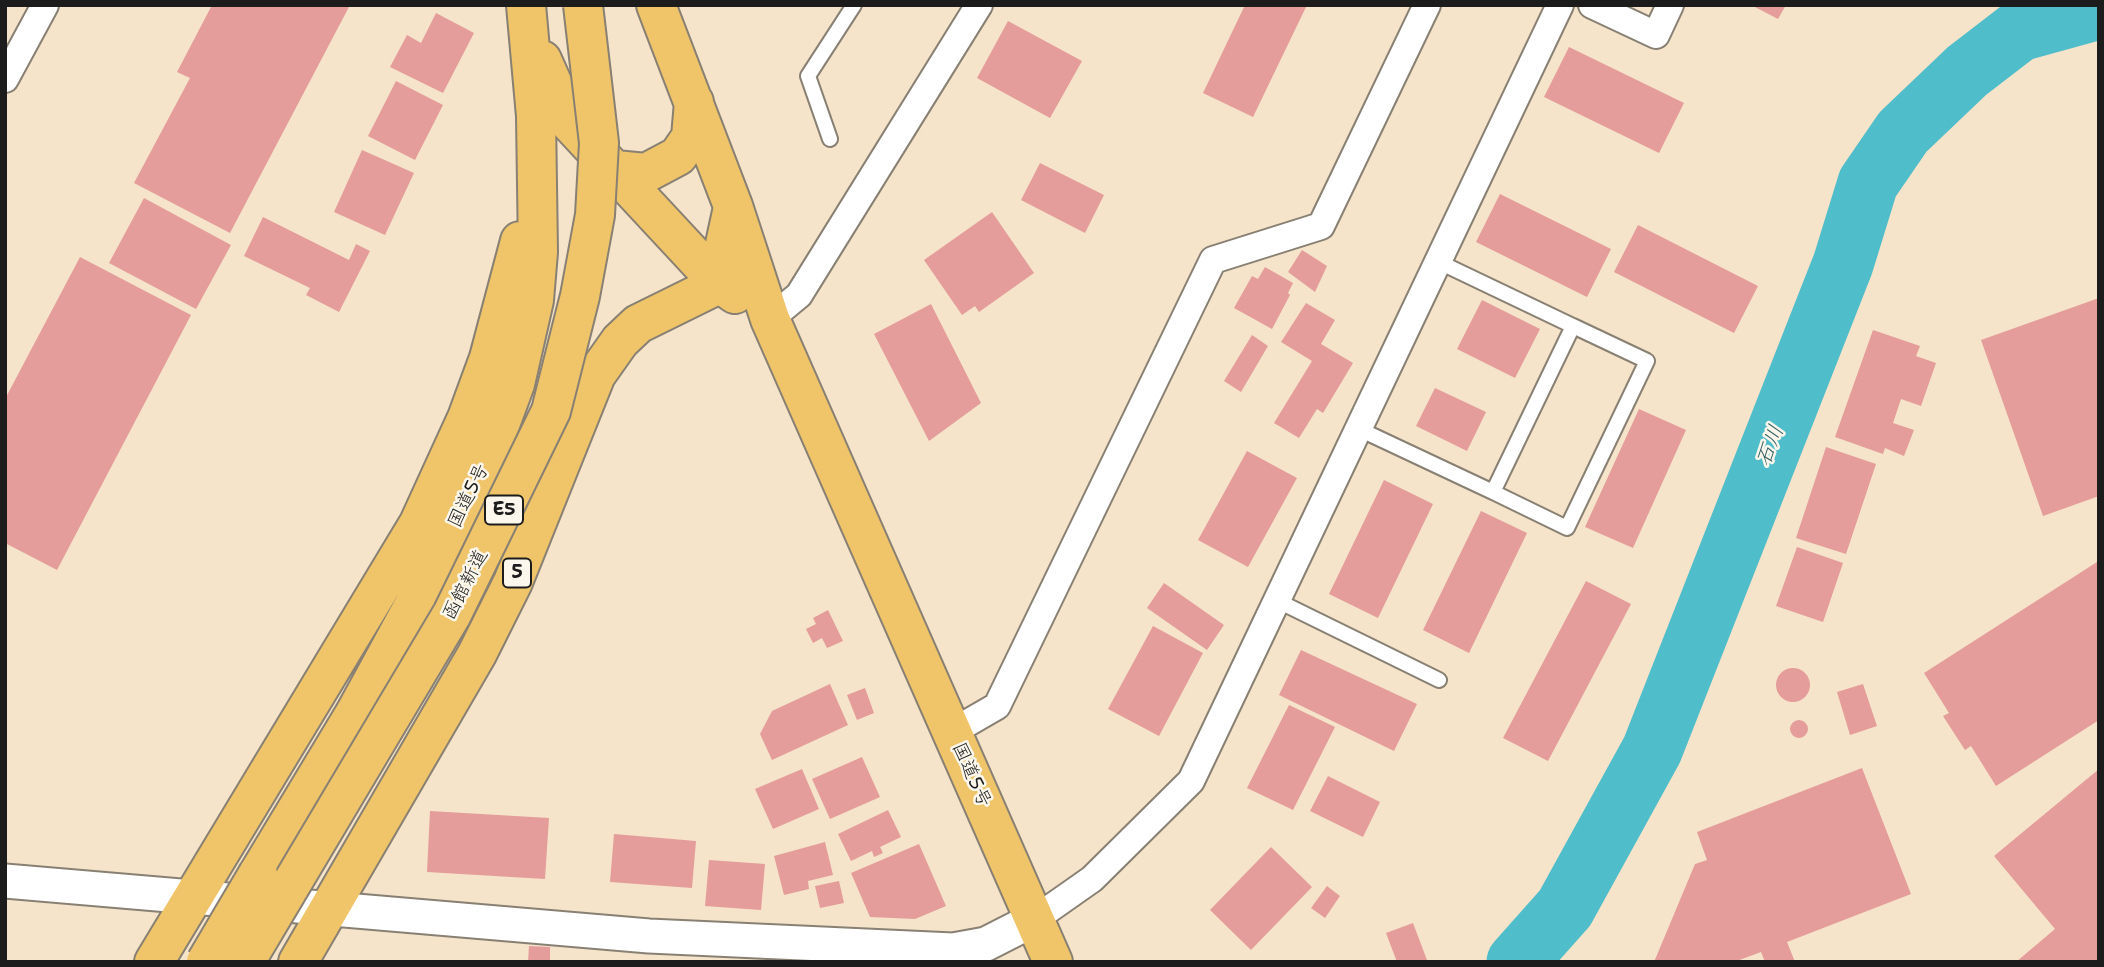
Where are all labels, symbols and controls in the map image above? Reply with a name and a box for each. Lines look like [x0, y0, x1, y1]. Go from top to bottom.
water label: 石川 [1752, 422, 1790, 470]
street label: 国道5号 [444, 460, 494, 532]
road number: E5 [485, 496, 523, 524]
street label: 函館新道 [439, 546, 493, 624]
road number: 5 [503, 558, 531, 588]
street label: 国道5号 [947, 739, 995, 811]

